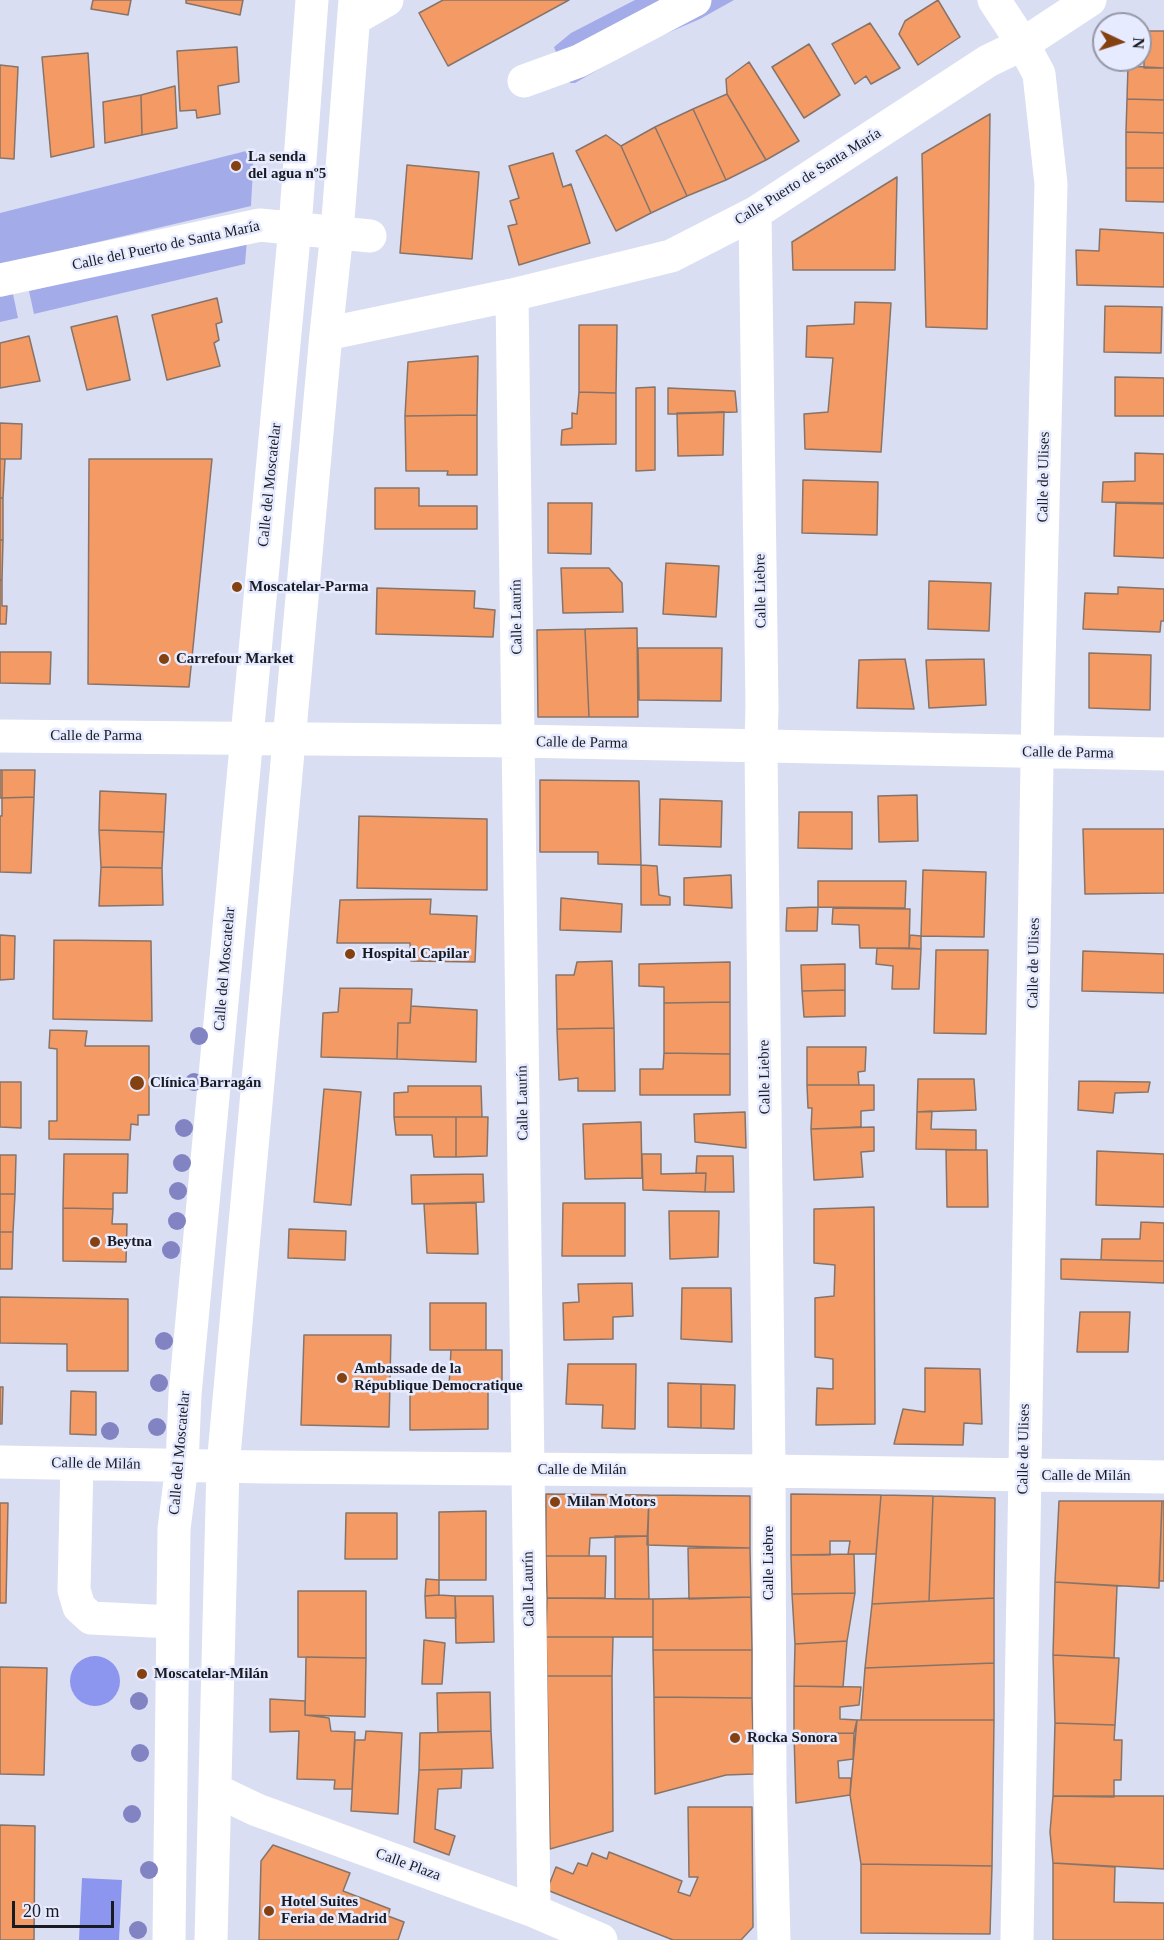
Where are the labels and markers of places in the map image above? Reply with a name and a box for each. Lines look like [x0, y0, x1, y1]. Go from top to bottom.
place label: La senda del agua nº5 [248, 148, 326, 183]
marker: La senda del agua nº5 [229, 159, 243, 173]
place label: Moscatelar-Parma [249, 578, 368, 596]
marker: Moscatelar-Parma [230, 580, 244, 594]
place label: Carrefour Market [176, 650, 294, 668]
marker: Carrefour Market [157, 652, 171, 666]
place label: Hospital Capilar [362, 945, 469, 963]
marker: Hospital Capilar [343, 947, 357, 961]
marker: Clínica Barragán [128, 1074, 146, 1092]
place label: Clínica Barragán [150, 1074, 261, 1092]
place label: Beytna [107, 1233, 152, 1251]
marker: Beytna [88, 1235, 102, 1249]
place label: Ambassade de la République Democratique [354, 1360, 523, 1395]
marker: Ambassade de la République Democratique [335, 1371, 349, 1385]
place label: Milan Motors [567, 1493, 656, 1511]
marker: Milan Motors [548, 1495, 562, 1509]
place label: Moscatelar-Milán [154, 1665, 268, 1683]
marker: Moscatelar-Milán [135, 1667, 149, 1681]
place label: Rocka Sonora [747, 1729, 837, 1747]
marker: Rocka Sonora [728, 1731, 742, 1745]
place label: Hotel Suites Feria de Madrid [281, 1893, 387, 1928]
marker: Hotel Suites Feria de Madrid [262, 1904, 276, 1918]

